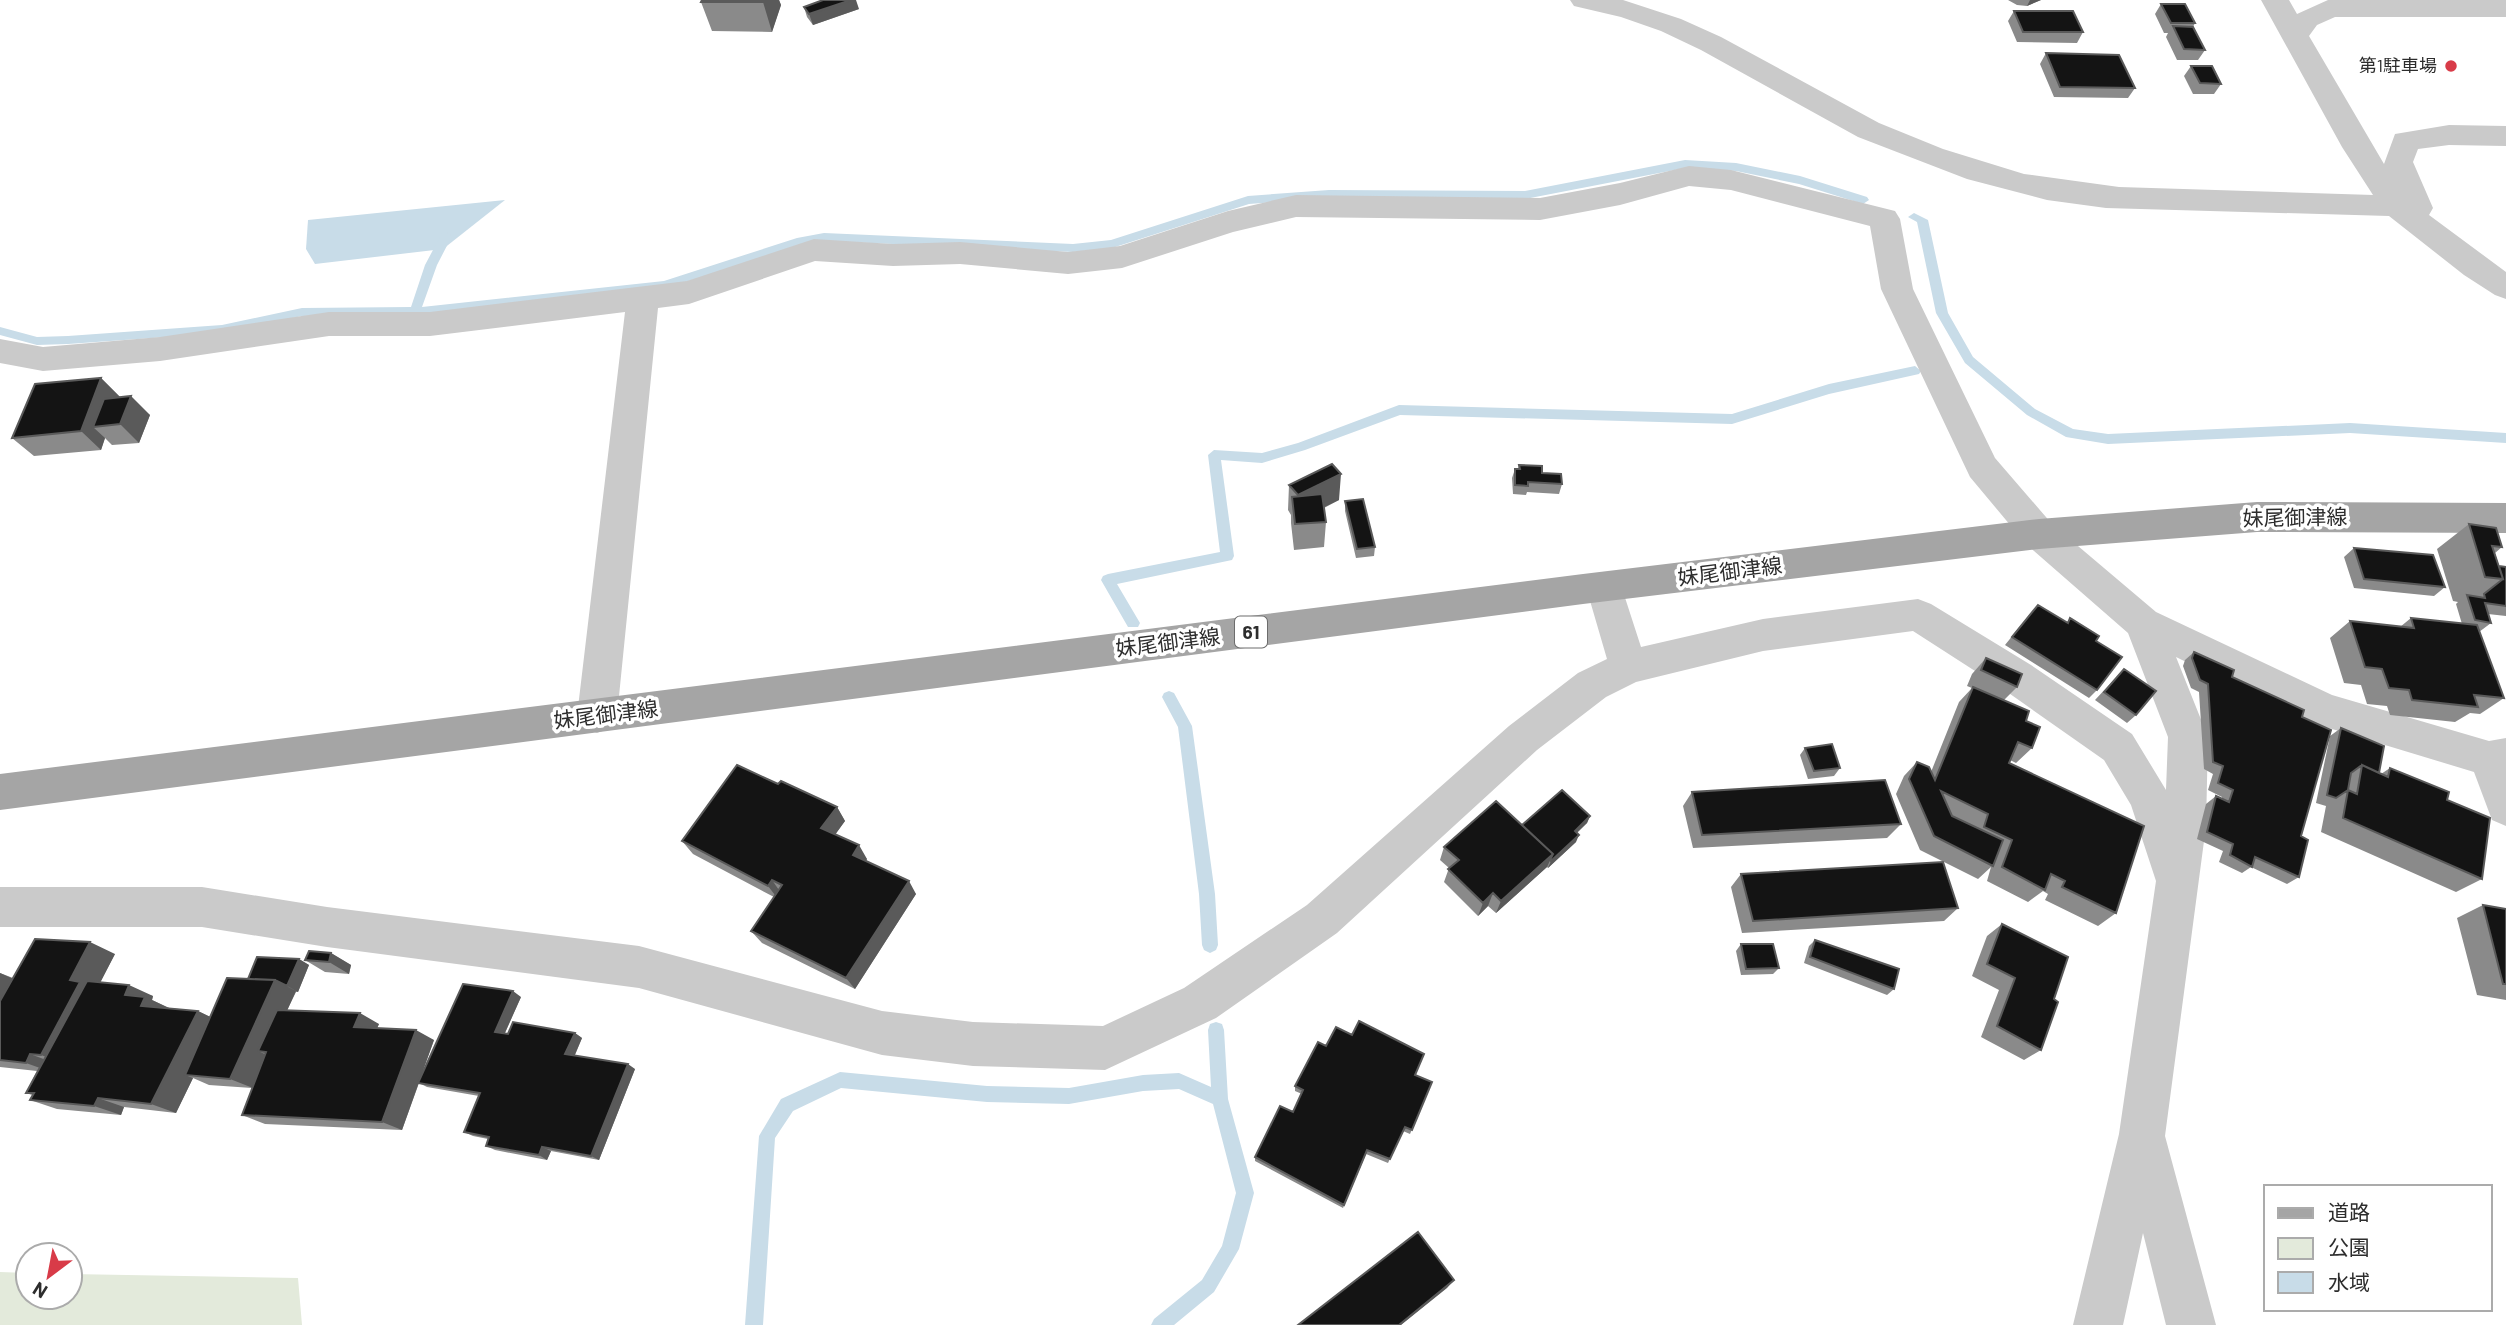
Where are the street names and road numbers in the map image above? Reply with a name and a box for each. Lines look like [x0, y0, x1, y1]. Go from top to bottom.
street label: 妹尾御津線 [2242, 503, 2348, 530]
street label: 妹尾御津線 [1676, 552, 1783, 589]
road number: 61 [1235, 617, 1267, 648]
street label: 妹尾御津線 [1114, 623, 1221, 660]
street label: 妹尾御津線 [552, 695, 659, 732]

